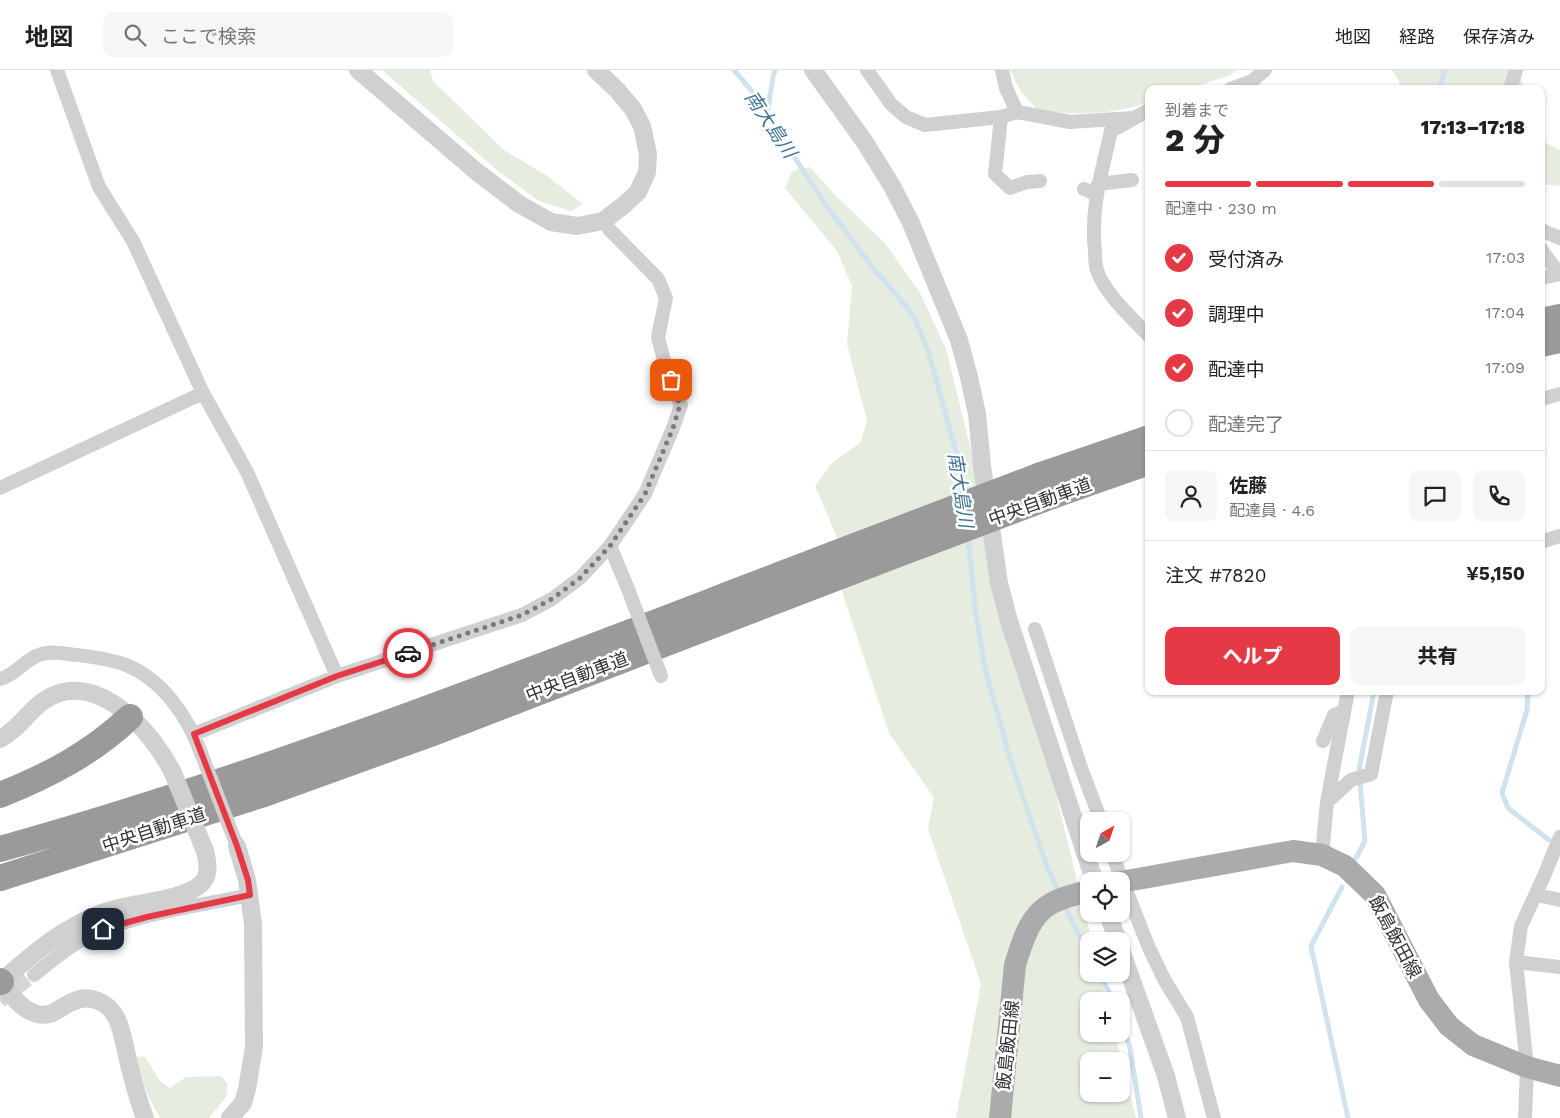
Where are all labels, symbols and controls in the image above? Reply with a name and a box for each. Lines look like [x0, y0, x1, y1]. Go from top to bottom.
search box [103, 12, 453, 57]
icon: search [121, 21, 149, 49]
text: 地図 [25, 23, 73, 51]
text: ここで検索 [161, 25, 256, 48]
text: 地図 [1335, 26, 1371, 47]
text: 経路 [1399, 26, 1435, 47]
text: 保存済み [1463, 26, 1535, 47]
water label: 南大島川 [740, 86, 802, 164]
text: 到着まで [1165, 101, 1229, 120]
text: 17:13–17:18 [1421, 116, 1525, 139]
text: 2 分 [1165, 121, 1225, 159]
text: 配達中 · 230 m [1165, 199, 1277, 218]
icon: check [1165, 244, 1193, 272]
text: 受付済み [1208, 248, 1284, 271]
text: 17:03 [1486, 248, 1525, 267]
icon: check [1165, 299, 1193, 327]
text: 調理中 [1208, 303, 1265, 326]
text: 17:04 [1485, 303, 1525, 322]
icon: check [1165, 354, 1193, 382]
text: 配達中 [1208, 358, 1265, 381]
text: 17:09 [1485, 358, 1525, 377]
pin [650, 359, 692, 401]
icon: bag [657, 366, 685, 394]
text: 配達完了 [1208, 413, 1284, 436]
water label: 南大島川 [943, 451, 978, 531]
button: person [1165, 470, 1217, 522]
button: chat [1409, 470, 1461, 522]
button: phone [1473, 470, 1525, 522]
street label: 中央自動車道 [985, 473, 1094, 530]
text: 佐藤 [1229, 474, 1267, 497]
text: 配達員 · 4.6 [1229, 501, 1315, 520]
text: ¥5,150 [1466, 562, 1525, 585]
text: 注文 #7820 [1165, 564, 1267, 587]
button: ヘルプ [1165, 627, 1340, 685]
button: 共有 [1350, 627, 1525, 685]
courier [383, 628, 433, 678]
icon: car [394, 639, 422, 667]
street label: 中央自動車道 [523, 647, 631, 706]
street label: 中央自動車道 [99, 803, 208, 856]
north arrow [1080, 812, 1130, 862]
map controls [1080, 812, 1130, 1102]
button: locate [1080, 872, 1130, 922]
street label: 飯島飯田線 [1365, 892, 1426, 981]
pin [82, 908, 124, 950]
icon: home [89, 915, 117, 943]
button: layers [1080, 932, 1130, 982]
button: + [1080, 992, 1130, 1042]
street label: 飯島飯田線 [992, 999, 1023, 1091]
button: − [1080, 1052, 1130, 1102]

